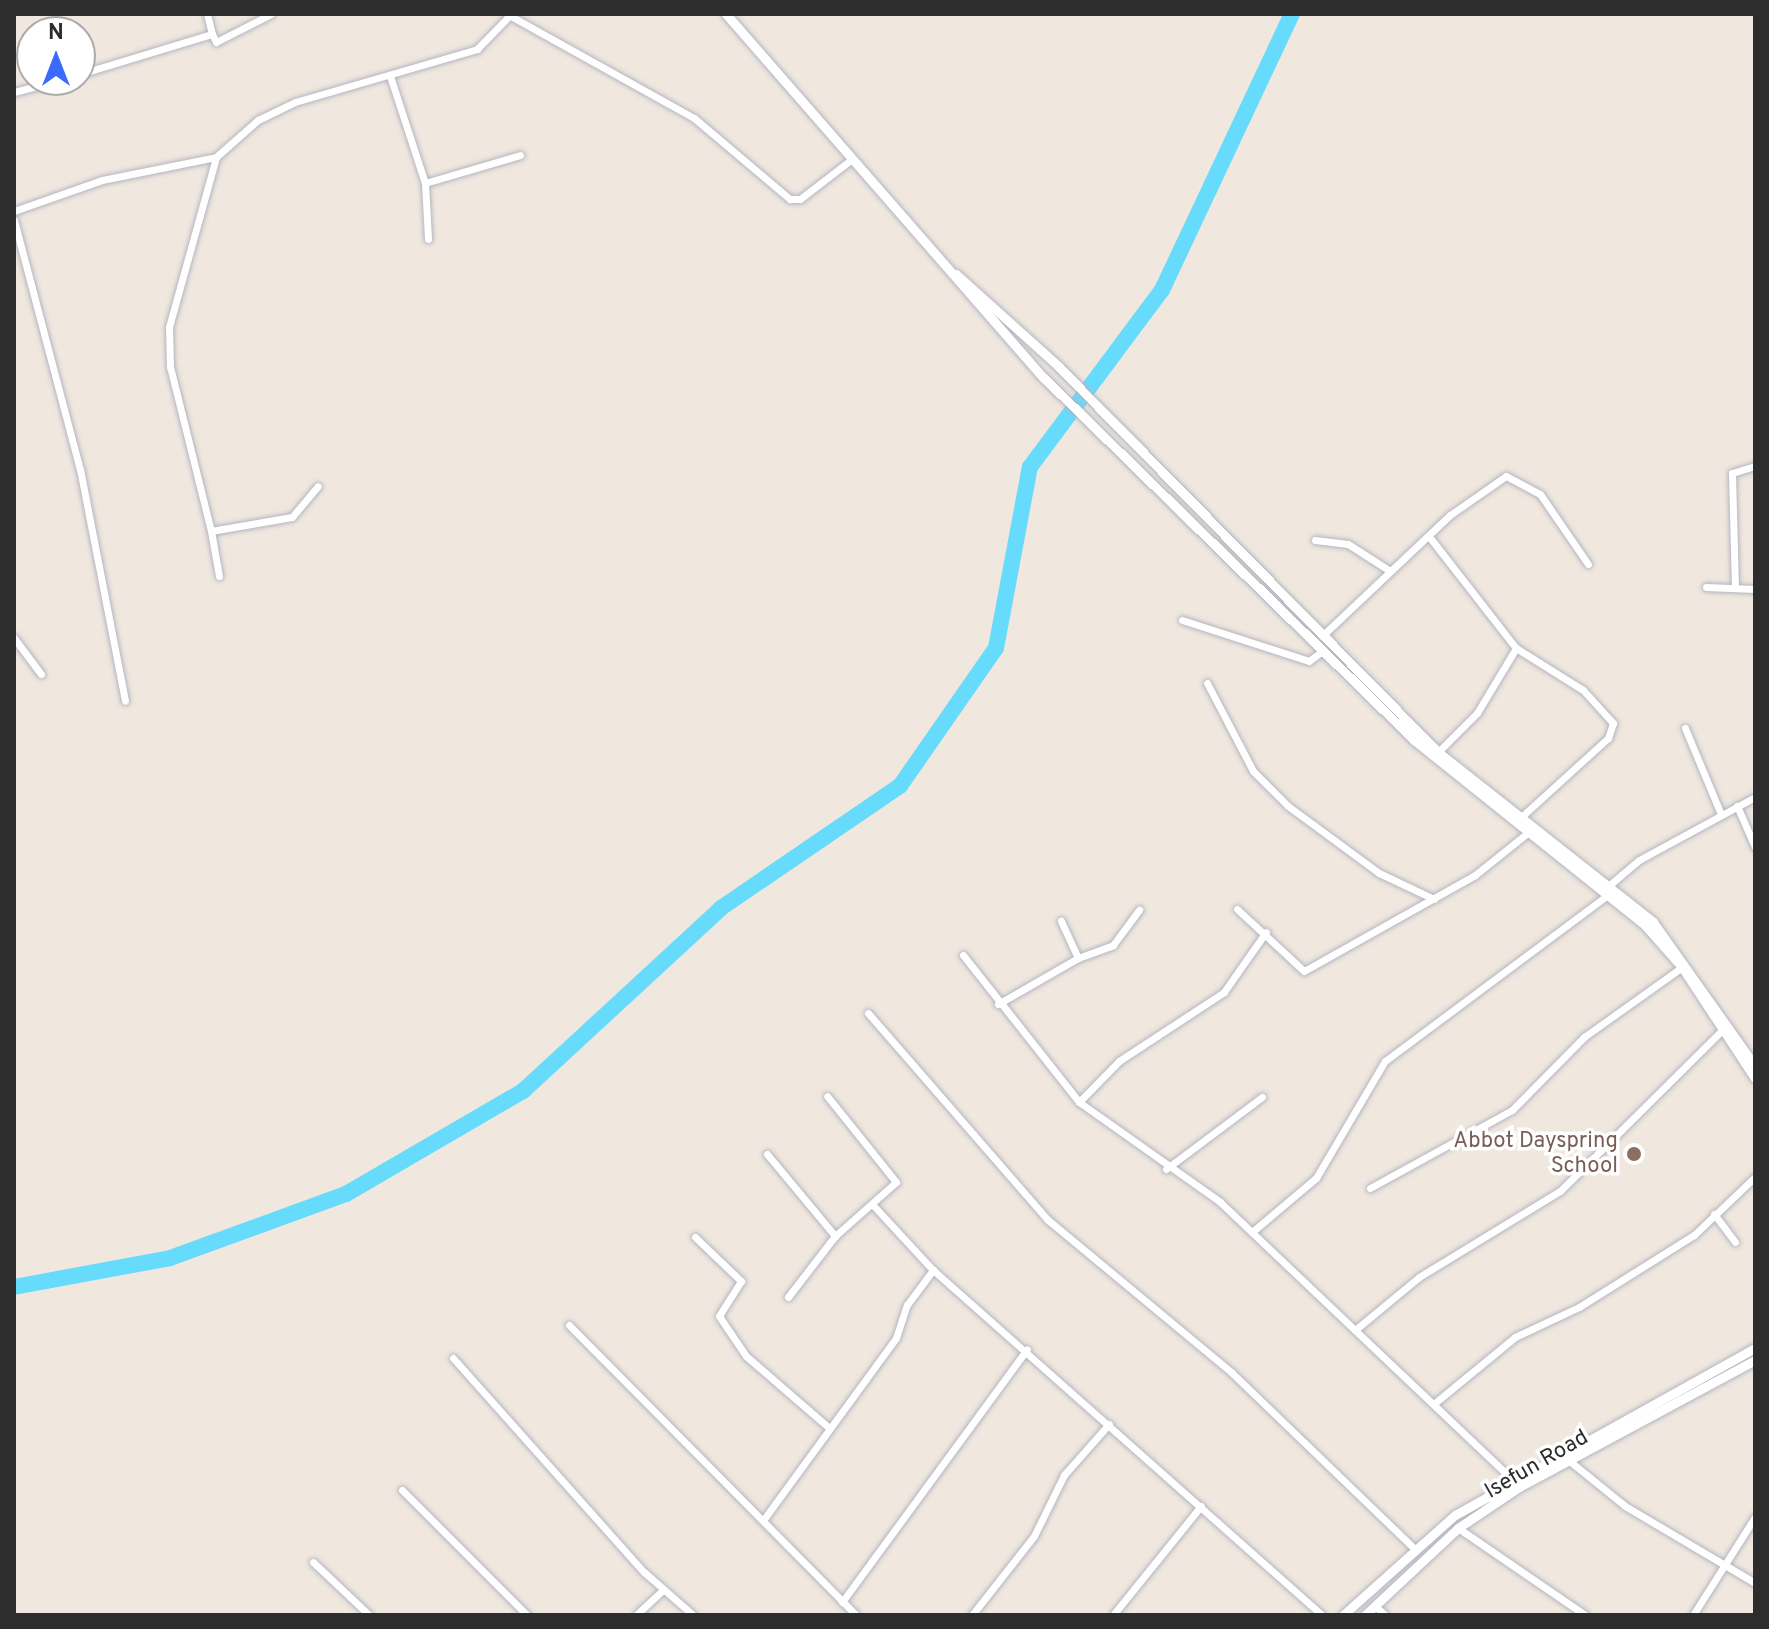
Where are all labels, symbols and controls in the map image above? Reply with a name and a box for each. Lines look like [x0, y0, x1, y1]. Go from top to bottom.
north arrow [16, 16, 96, 96]
text: N [48, 20, 64, 47]
place label: Abbot Dayspring School [1453, 1128, 1618, 1180]
marker: Abbot Dayspring School [1625, 1145, 1643, 1163]
street label: Isefun Road [1481, 1425, 1593, 1505]

